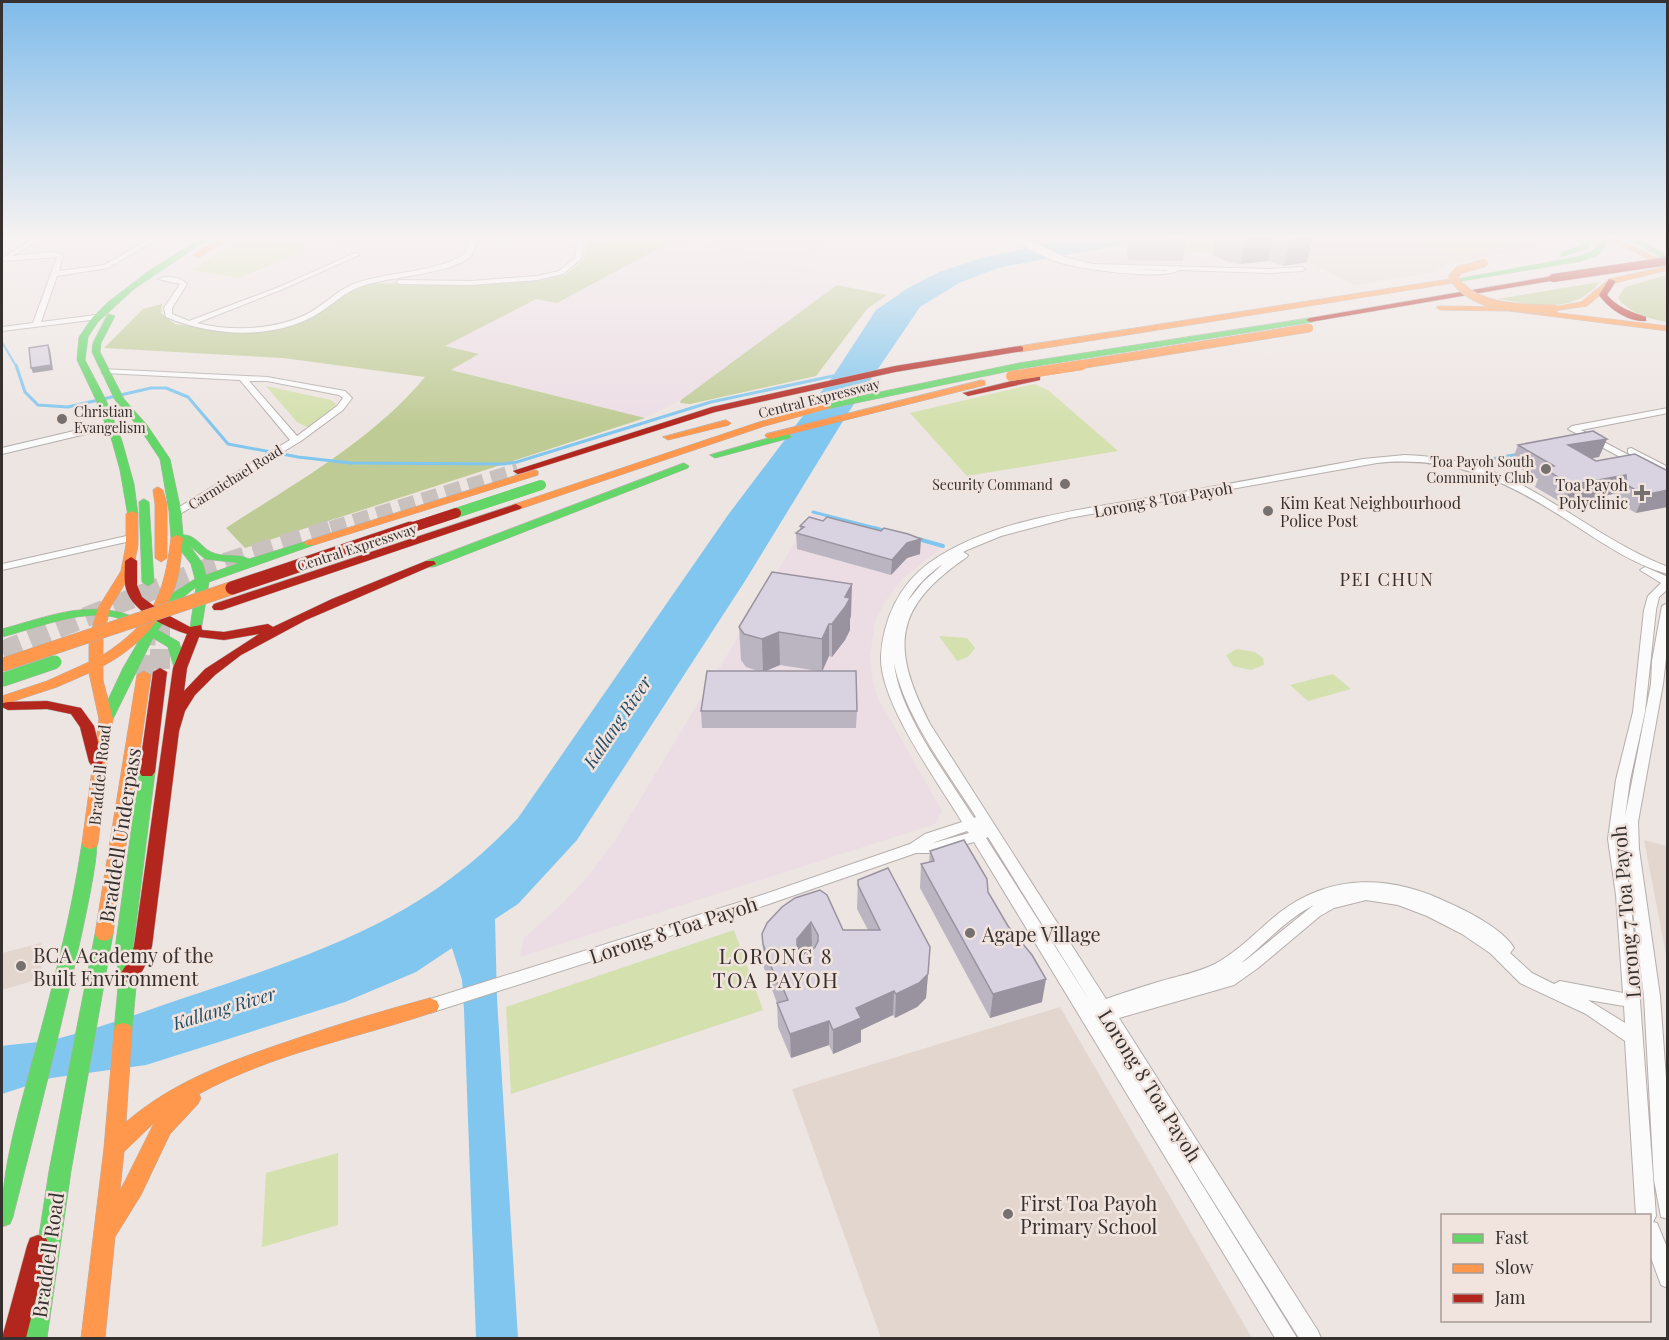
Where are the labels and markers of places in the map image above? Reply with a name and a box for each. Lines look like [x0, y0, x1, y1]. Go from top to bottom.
place label: Christian Evangelism [74, 402, 146, 437]
marker: Christian Evangelism [55, 412, 69, 426]
place label: Toa Payoh South Community Club [1426, 452, 1535, 487]
marker: Toa Payoh South Community Club [1539, 462, 1553, 476]
place label: Toa Payoh Polyclinic [1555, 474, 1629, 513]
place label: Security Command [932, 475, 1053, 494]
marker: Security Command [1058, 477, 1072, 491]
marker: Toa Payoh Polyclinic [1633, 484, 1651, 502]
place label: Kim Keat Neighbourhood Police Post [1280, 492, 1461, 531]
marker: Kim Keat Neighbourhood Police Post [1261, 504, 1275, 518]
place label: Agape Village [981, 920, 1101, 947]
marker: Agape Village [963, 926, 977, 940]
place label: BCA Academy of the Built Environment [33, 941, 214, 991]
marker: BCA Academy of the Built Environment [14, 959, 28, 973]
place label: First Toa Payoh Primary School [1020, 1189, 1158, 1239]
marker: First Toa Payoh Primary School [1001, 1207, 1015, 1221]

